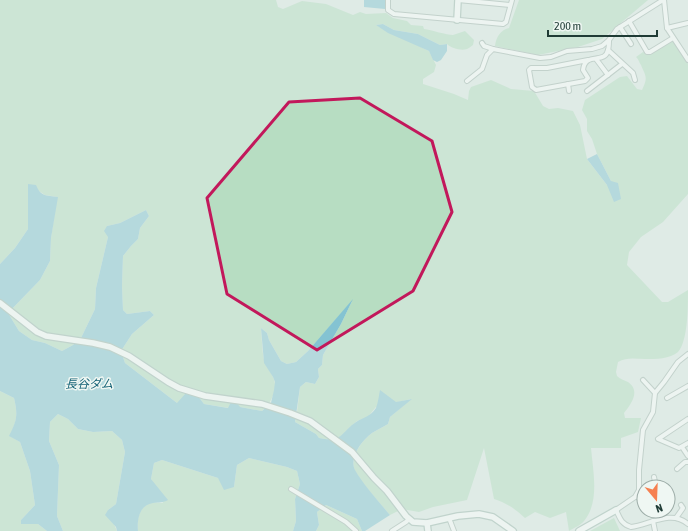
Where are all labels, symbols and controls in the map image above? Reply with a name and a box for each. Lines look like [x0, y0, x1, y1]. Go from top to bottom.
scale bar [548, 12, 657, 38]
text: 200 m [554, 19, 581, 33]
water label: 長谷ダム [65, 377, 113, 391]
north arrow [636, 479, 676, 519]
text: N [654, 502, 664, 515]

